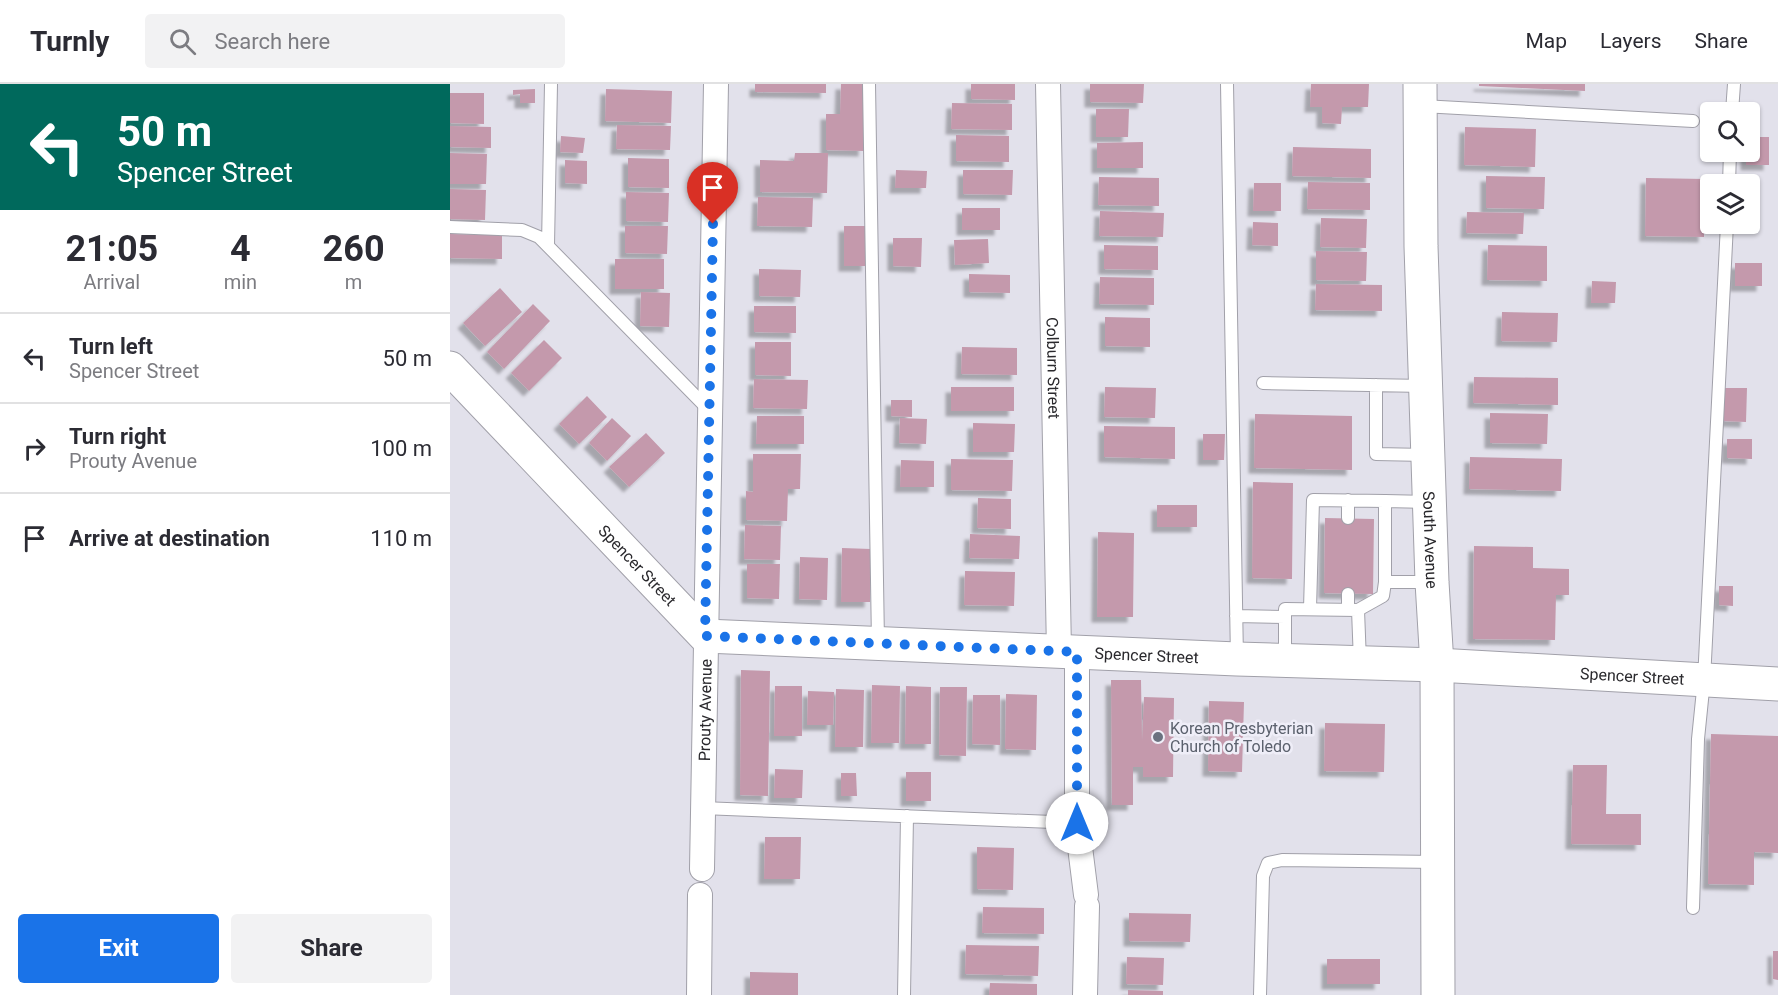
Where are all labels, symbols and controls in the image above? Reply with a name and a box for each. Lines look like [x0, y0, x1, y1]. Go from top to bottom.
search box [145, 14, 565, 68]
text: Turnly [30, 25, 109, 58]
icon: search [166, 25, 199, 58]
text: Search here [214, 29, 330, 54]
text: Map [1525, 29, 1567, 53]
text: Layers [1600, 29, 1661, 53]
text: Share [1694, 29, 1748, 53]
map controls [1700, 102, 1760, 234]
button: search [1700, 102, 1760, 162]
text: 50 m [117, 107, 212, 156]
icon: left [18, 108, 96, 186]
text: Spencer Street [117, 157, 293, 189]
pin [687, 162, 738, 224]
icon: arrive [696, 171, 729, 204]
button: layers [1700, 174, 1760, 234]
text: 21:05 [65, 228, 158, 270]
text: 4 [230, 228, 251, 270]
text: 260 [323, 228, 385, 270]
text: Arrival [83, 270, 140, 294]
text: min [224, 270, 257, 294]
text: m [345, 270, 362, 294]
street label: Colburn Street [1043, 317, 1063, 419]
text: Turn left [69, 334, 153, 359]
icon: left [18, 342, 51, 375]
text: 50 m [383, 346, 432, 371]
text: Spencer Street [69, 359, 199, 383]
text: Turn right [69, 424, 166, 449]
icon: right [18, 432, 51, 465]
text: 100 m [370, 436, 432, 461]
text: Prouty Avenue [69, 449, 197, 473]
street label: South Avenue [1419, 491, 1441, 589]
street label: Spencer Street [594, 521, 680, 610]
icon: arrive [18, 522, 51, 555]
text: Arrive at destination [69, 526, 270, 551]
text: 110 m [370, 526, 432, 551]
street label: Spencer Street [1094, 644, 1199, 667]
street label: Prouty Avenue [695, 659, 716, 761]
street label: Spencer Street [1580, 664, 1685, 689]
place label: Korean Presbyterian Church of Toledo [1170, 719, 1313, 756]
marker: Korean Presbyterian Church of Toledo [1151, 730, 1165, 744]
position arrow [1045, 791, 1109, 855]
button: Exit [18, 914, 219, 983]
button: Share [231, 914, 432, 983]

